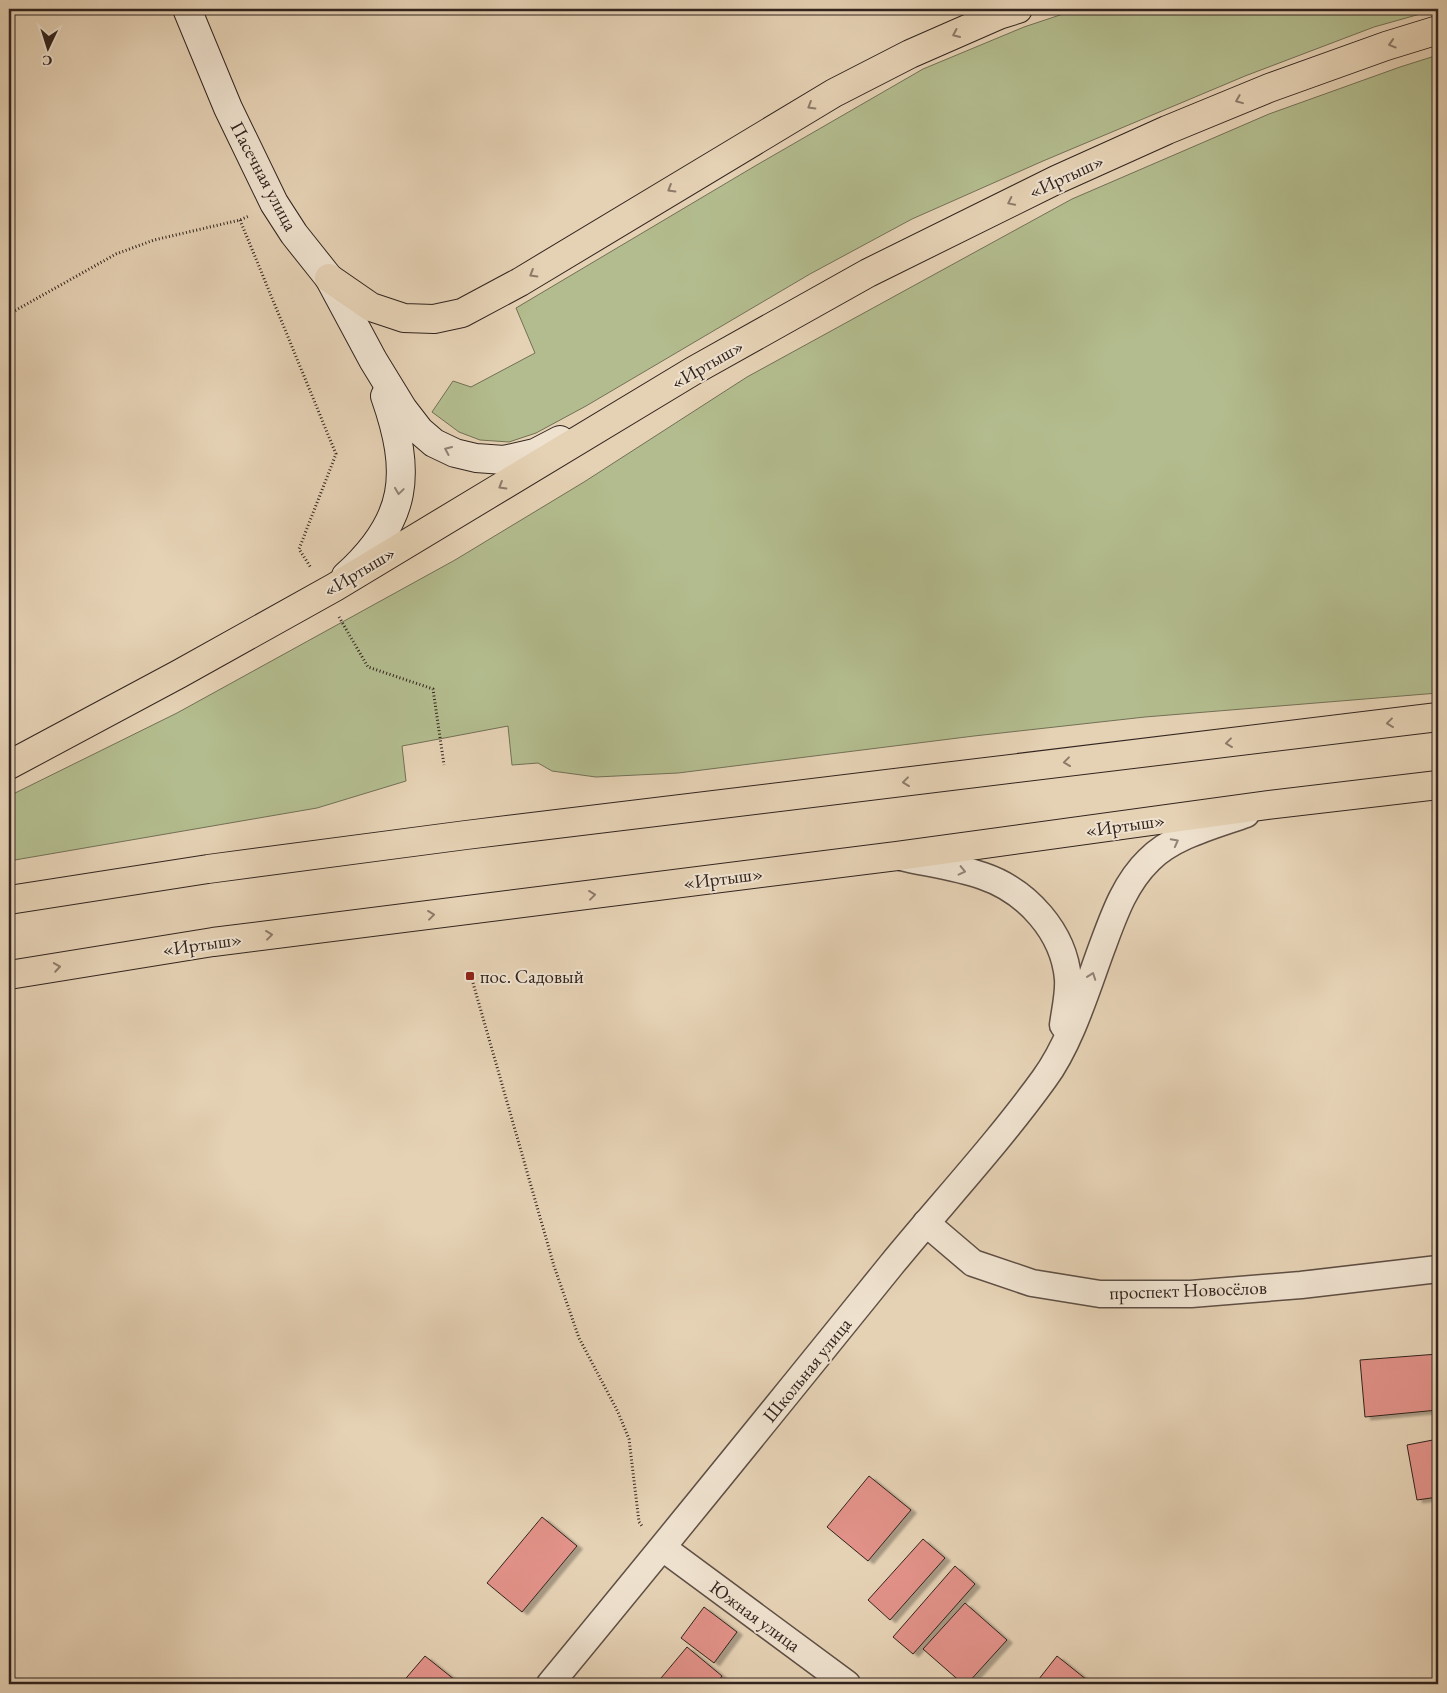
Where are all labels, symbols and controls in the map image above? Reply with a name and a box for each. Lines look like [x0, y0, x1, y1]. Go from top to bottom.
north arrow [22, 22, 72, 72]
one-way arrow [952, 27, 961, 38]
one-way arrow [1388, 39, 1396, 49]
text: С [41, 52, 53, 70]
one-way arrow [1235, 94, 1244, 104]
one-way arrow [807, 99, 816, 109]
street label: Пасечная улица [225, 117, 304, 236]
street label: «Иртыш» [1024, 148, 1108, 204]
one-way arrow [668, 183, 677, 193]
one-way arrow [1007, 196, 1016, 206]
one-way arrow [529, 267, 538, 277]
street label: «Иртыш» [666, 333, 748, 395]
one-way arrow [444, 445, 453, 456]
one-way arrow [499, 479, 508, 489]
one-way arrow [394, 488, 405, 496]
street label: «Иртыш» [318, 540, 400, 602]
one-way arrow [1386, 717, 1394, 728]
one-way arrow [1224, 737, 1232, 748]
one-way arrow [1063, 756, 1071, 767]
one-way arrow [902, 776, 910, 787]
street label: «Иртыш» [1084, 807, 1166, 843]
one-way arrow [1170, 838, 1179, 848]
street label: «Иртыш» [682, 861, 764, 895]
one-way arrow [957, 865, 966, 876]
one-way arrow [588, 890, 596, 901]
one-way arrow [427, 910, 435, 921]
street label: «Иртыш» [161, 926, 243, 962]
one-way arrow [266, 930, 274, 941]
one-way arrow [52, 963, 61, 973]
place label: пос. Садовый [480, 964, 584, 989]
marker: пос. Садовый [464, 970, 476, 982]
one-way arrow [1086, 972, 1096, 980]
street label: проспект Новосёлов [1109, 1275, 1267, 1305]
street label: Школьная улица [757, 1312, 857, 1428]
street label: Южная улица [704, 1574, 806, 1658]

